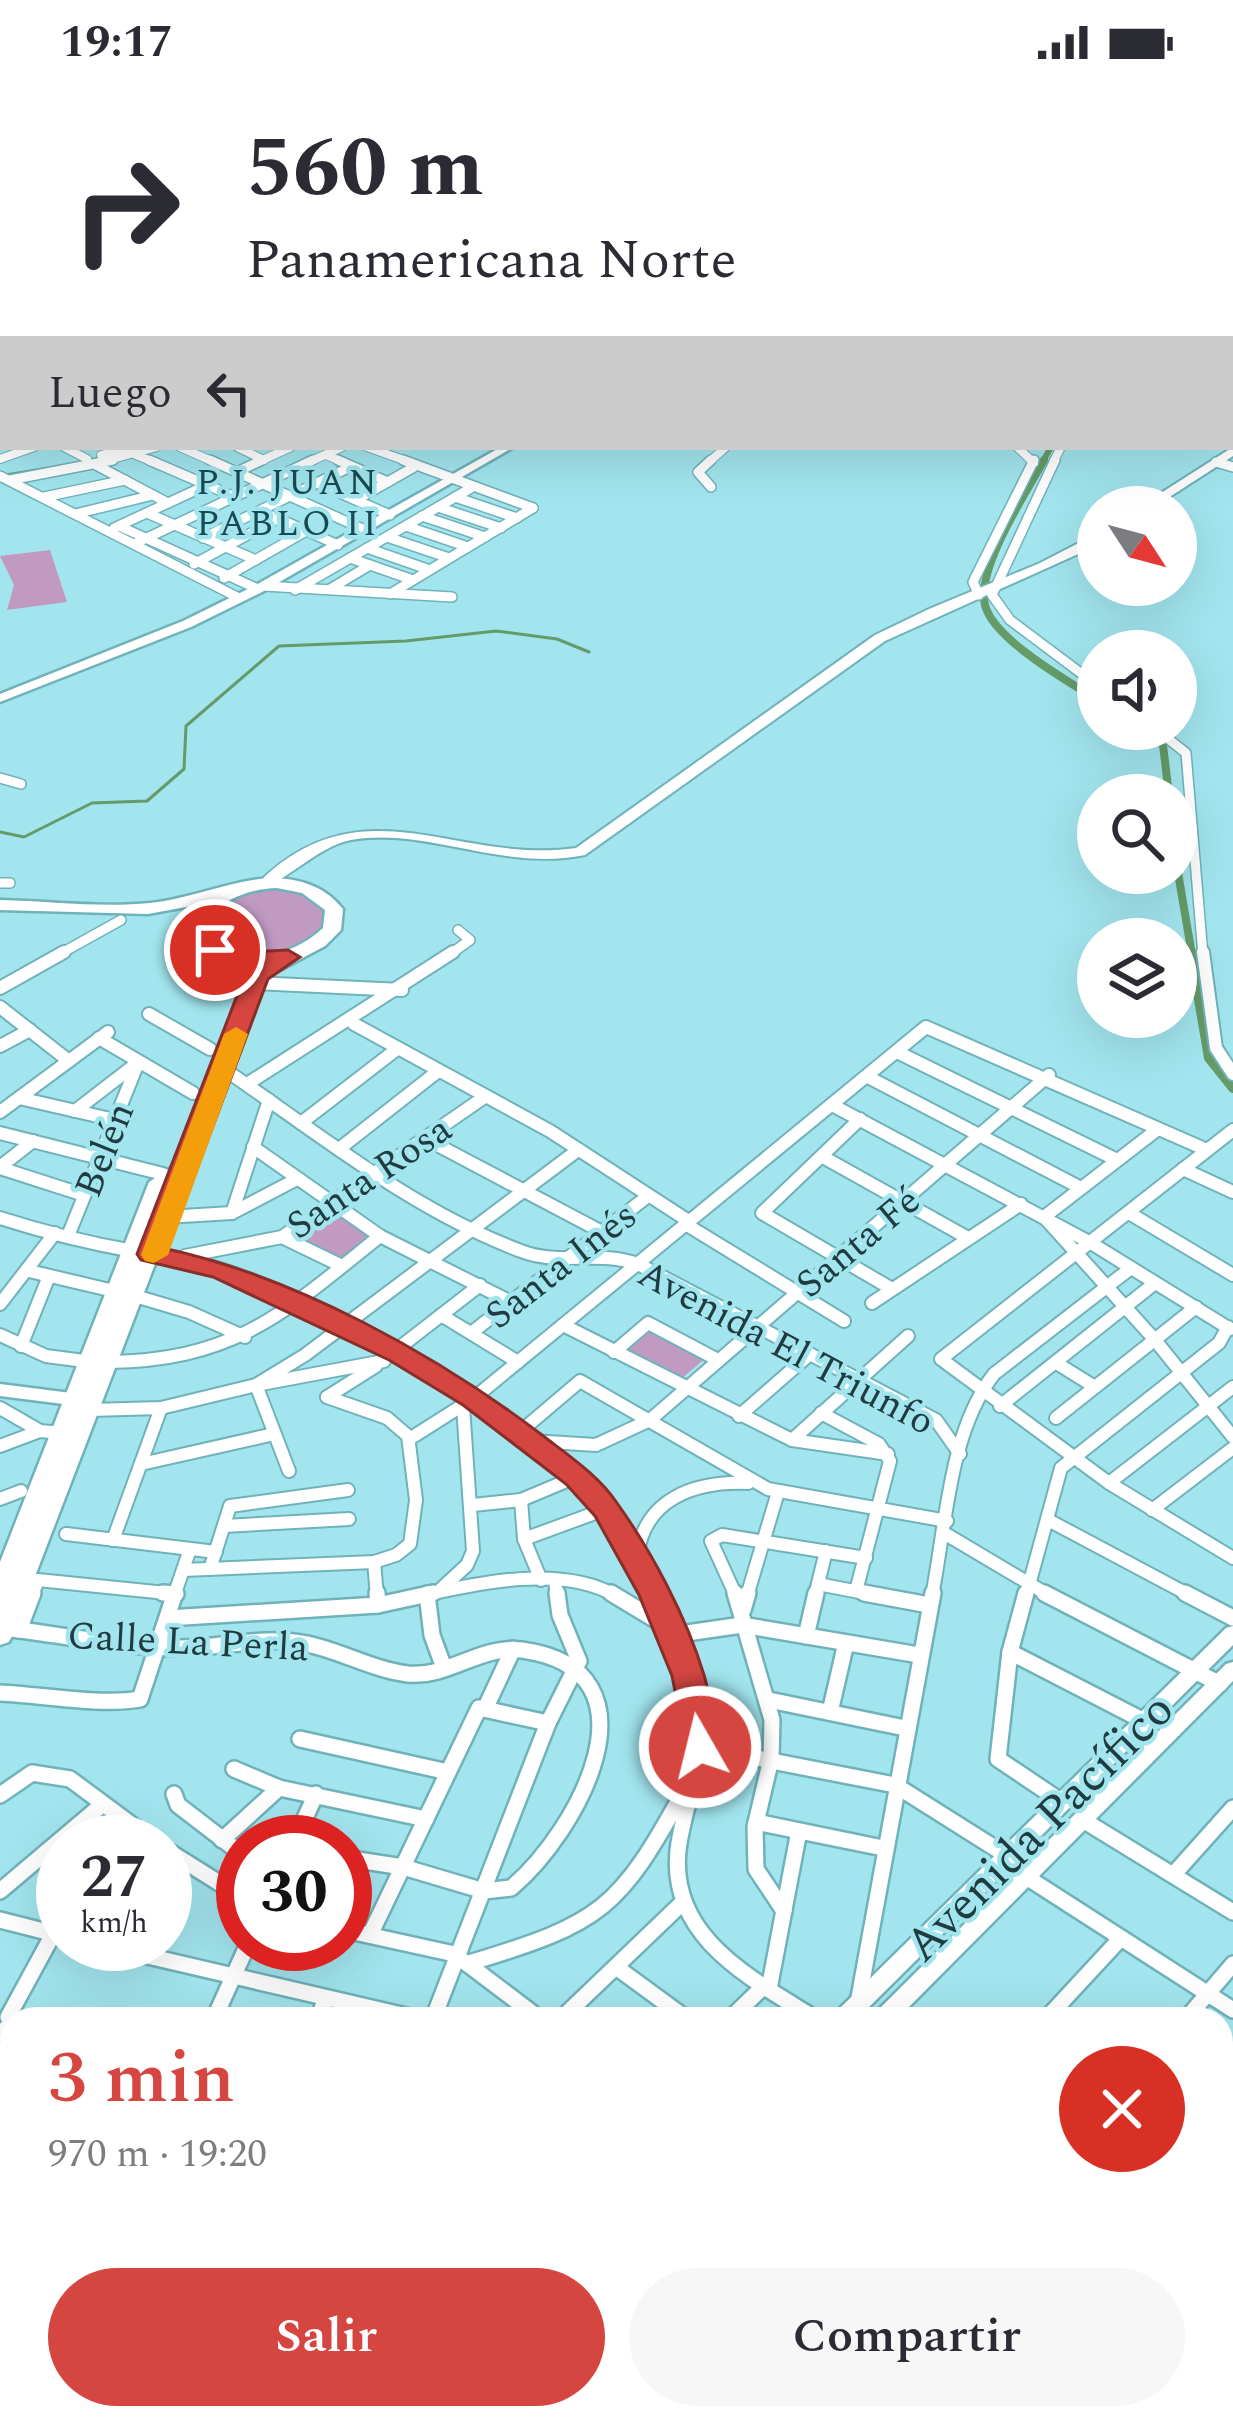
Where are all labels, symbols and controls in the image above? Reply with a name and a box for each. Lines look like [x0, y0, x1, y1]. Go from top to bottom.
text: 19:17 [60, 8, 173, 77]
text: 560 m [246, 105, 484, 233]
icon: right [48, 132, 204, 288]
text: Panamericana Norte [246, 220, 737, 302]
text: Luego [48, 359, 172, 428]
icon: left [196, 360, 262, 426]
district label: P.J. JUAN PABLO II [196, 456, 380, 552]
north arrow [1077, 486, 1197, 606]
map controls [1077, 486, 1197, 1038]
button: sound [1077, 630, 1197, 750]
button: search [1077, 774, 1197, 894]
pin [164, 899, 266, 1001]
icon: arrive [182, 917, 248, 983]
button: layers [1077, 918, 1197, 1038]
street label: Belén [60, 1093, 151, 1206]
street label: Santa Rosa [275, 1101, 464, 1255]
street label: Santa Fé [783, 1173, 934, 1313]
street label: Santa Inés [473, 1187, 650, 1344]
street label: Avenida El Triunfo [627, 1245, 945, 1451]
street label: Calle La Perla [66, 1607, 310, 1678]
street label: Avenida Pacífico [888, 1676, 1192, 1980]
position arrow [637, 1684, 763, 1810]
speed limit sign: 30 [216, 1815, 372, 1971]
text: 27 [80, 1832, 148, 1924]
text: km/h [80, 1900, 148, 1946]
text: 3 min [48, 2025, 235, 2134]
button: close [1059, 2046, 1185, 2172]
text: 970 m · 19:20 [48, 2125, 267, 2184]
button: Salir [48, 2268, 605, 2406]
button: Compartir [629, 2268, 1185, 2406]

